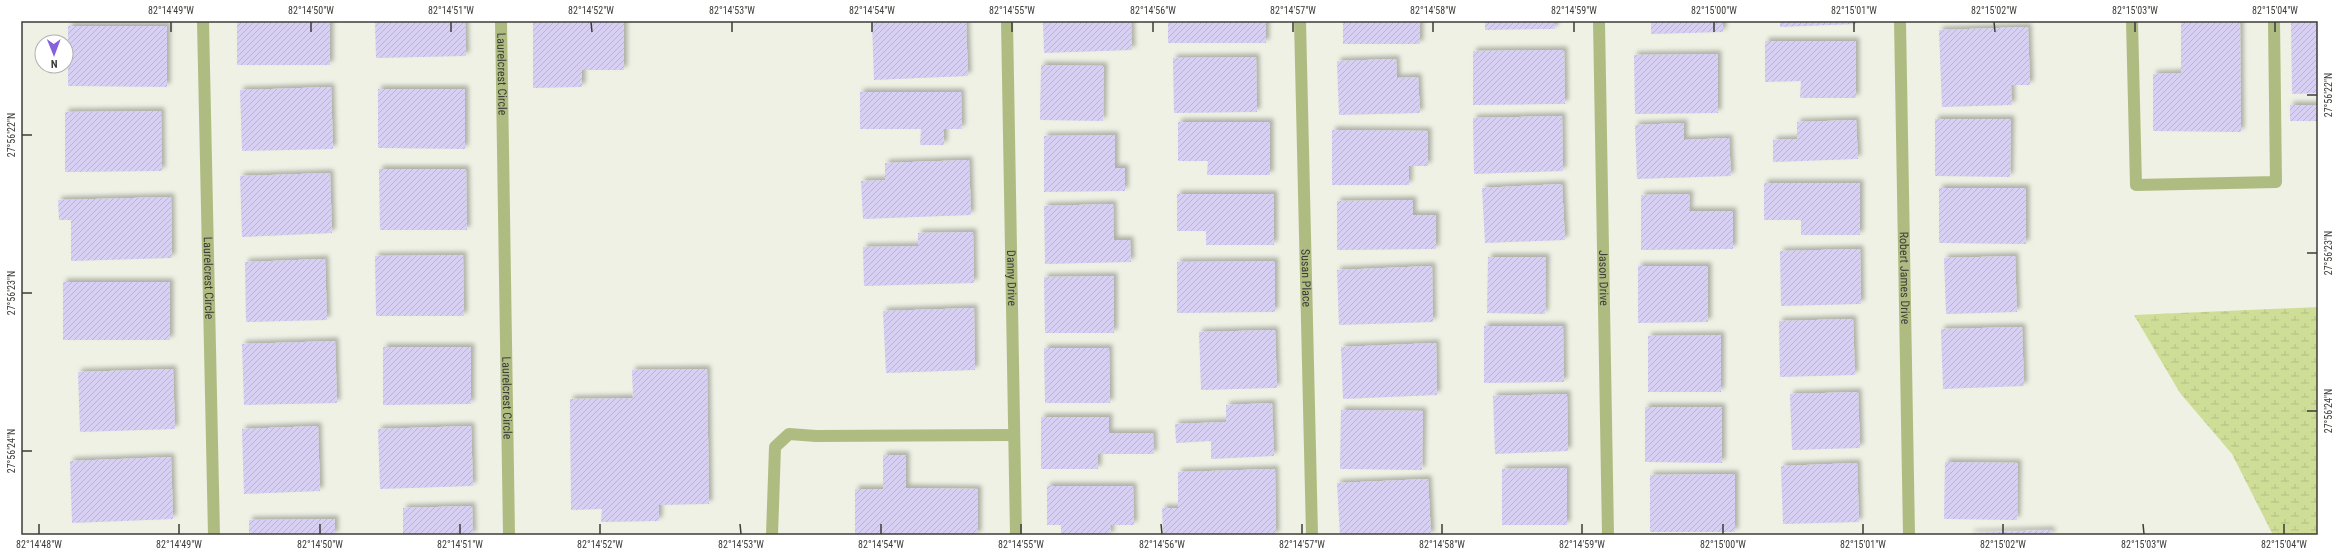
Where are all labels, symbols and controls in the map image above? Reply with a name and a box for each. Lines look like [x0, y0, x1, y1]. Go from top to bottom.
text: 82°14'49"W [148, 5, 194, 16]
text: 82°14'50"W [288, 5, 334, 16]
text: 82°14'51"W [428, 5, 474, 16]
text: 82°14'52"W [568, 5, 614, 16]
text: 82°14'53"W [709, 5, 755, 16]
text: 82°14'54"W [849, 5, 895, 16]
text: 82°14'55"W [989, 5, 1035, 16]
text: 82°14'56"W [1130, 5, 1176, 16]
text: 82°14'57"W [1270, 5, 1316, 16]
text: 82°14'58"W [1410, 5, 1456, 16]
text: 82°14'59"W [1551, 5, 1597, 16]
text: 82°15'00"W [1691, 5, 1737, 16]
text: 82°15'01"W [1831, 5, 1877, 16]
text: 82°15'02"W [1971, 5, 2017, 16]
text: 82°15'03"W [2112, 5, 2158, 16]
text: 82°15'04"W [2252, 5, 2298, 16]
street label: Laurelcrest Circle [494, 32, 509, 116]
north arrow [34, 34, 74, 74]
text: N [50, 57, 58, 70]
text: 27°56'22"N [2323, 73, 2334, 117]
text: 27°56'22"N [6, 113, 17, 157]
text: 27°56'23"N [2323, 231, 2334, 275]
street label: Robert James Drive [1897, 232, 1912, 325]
street label: Laurelcrest Circle [201, 236, 216, 320]
street label: Susan Place [1298, 249, 1314, 308]
street label: Danny Drive [1004, 250, 1019, 306]
street label: Jason Drive [1596, 250, 1611, 306]
text: 27°56'23"N [6, 271, 17, 315]
street label: Laurelcrest Circle [499, 356, 515, 440]
text: 27°56'24"N [2323, 389, 2334, 433]
text: 27°56'24"N [6, 429, 17, 473]
text: 82°14'48"W [16, 539, 62, 550]
text: 82°14'49"W [156, 539, 202, 550]
text: 82°14'50"W [297, 539, 343, 550]
text: 82°14'51"W [437, 539, 483, 550]
text: 82°14'52"W [577, 539, 623, 550]
text: 82°14'53"W [718, 539, 764, 550]
text: 82°14'54"W [858, 539, 904, 550]
text: 82°14'55"W [998, 539, 1044, 550]
text: 82°14'56"W [1139, 539, 1185, 550]
text: 82°14'57"W [1279, 539, 1325, 550]
text: 82°14'58"W [1419, 539, 1465, 550]
text: 82°14'59"W [1559, 539, 1605, 550]
text: 82°15'00"W [1700, 539, 1746, 550]
text: 82°15'01"W [1840, 539, 1886, 550]
text: 82°15'02"W [1980, 539, 2026, 550]
text: 82°15'03"W [2121, 539, 2167, 550]
text: 82°15'04"W [2261, 539, 2307, 550]

